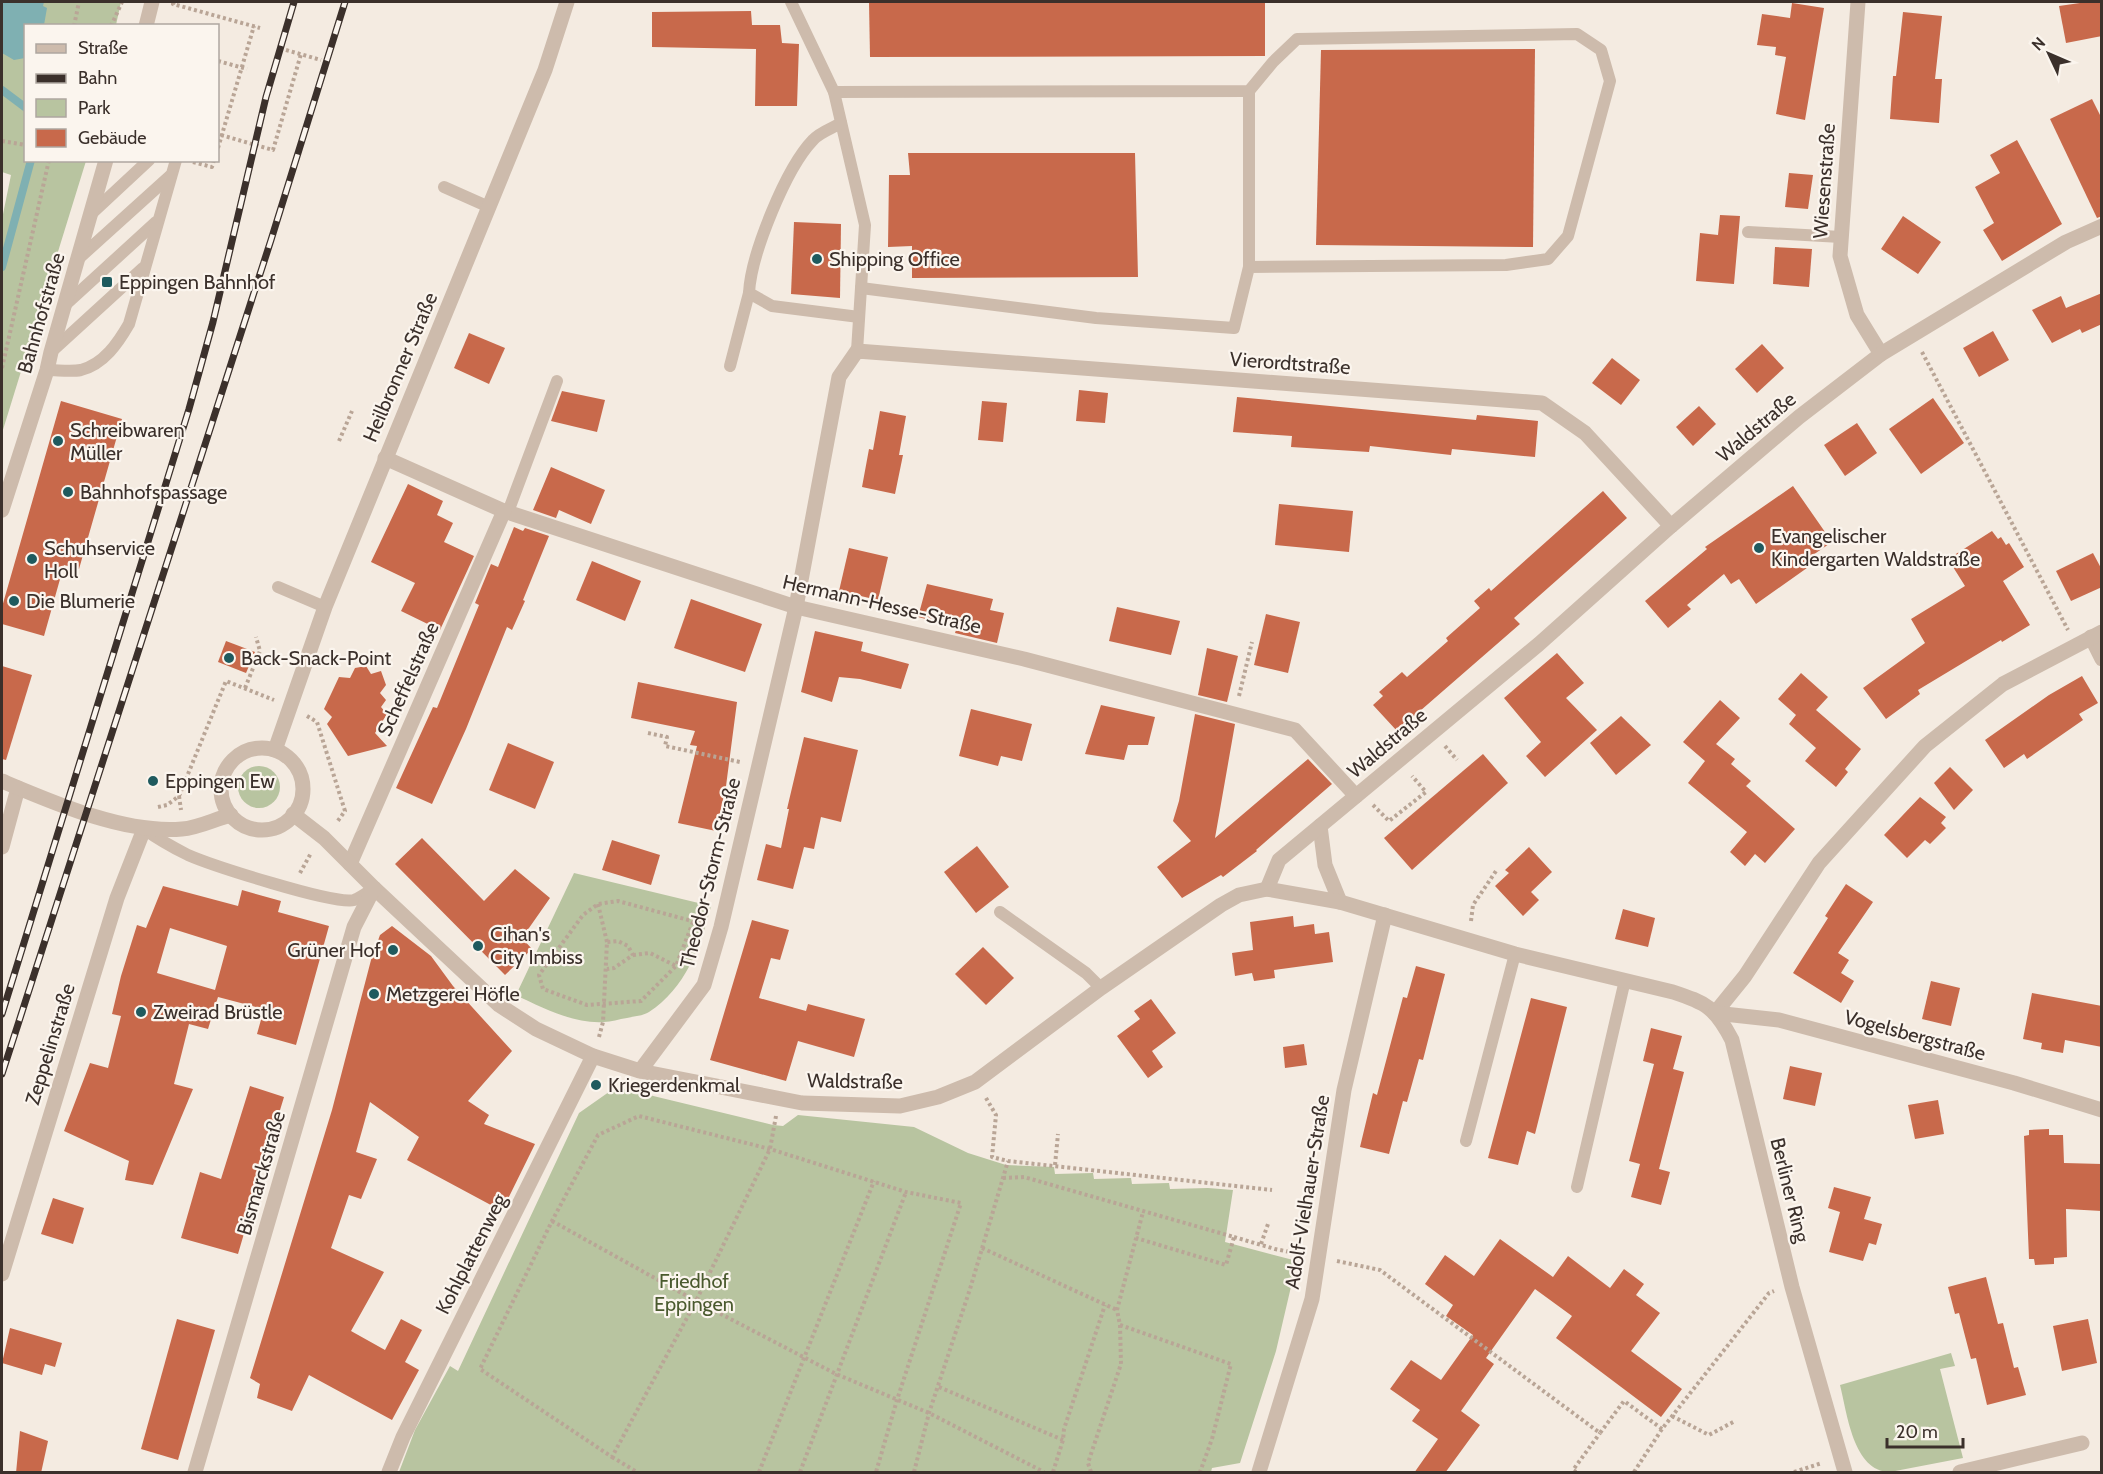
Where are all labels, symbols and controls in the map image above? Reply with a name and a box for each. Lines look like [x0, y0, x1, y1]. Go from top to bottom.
legend [24, 24, 219, 162]
north arrow [2019, 24, 2079, 84]
text: N [2028, 33, 2049, 55]
text: Straße [78, 37, 128, 59]
text: Bahn [78, 67, 117, 89]
text: Park [78, 97, 111, 119]
street label: Wiesenstraße [1808, 123, 1840, 239]
text: Gebäude [78, 127, 147, 149]
place label: Shipping Office [829, 247, 960, 271]
street label: Bahnhofstraße [12, 250, 70, 376]
marker: Shipping Office [810, 252, 824, 266]
place label: Eppingen Bahnhof [119, 270, 276, 294]
marker: Eppingen Bahnhof [100, 275, 114, 289]
street label: Heilbronner Straße [358, 289, 442, 445]
street label: Vierordtstraße [1229, 347, 1351, 379]
street label: Waldstraße [1712, 387, 1800, 467]
place label: Schreibwaren Müller [70, 418, 185, 465]
marker: Schreibwaren Müller [51, 434, 65, 448]
place label: Bahnhofspassage [80, 480, 227, 504]
marker: Bahnhofspassage [61, 485, 75, 499]
place label: Evangelischer Kindergarten Waldstraße [1771, 524, 1980, 571]
place label: Schuhservice Holl [44, 536, 155, 583]
marker: Evangelischer Kindergarten Waldstraße [1752, 541, 1766, 555]
marker: Schuhservice Holl [25, 552, 39, 566]
street label: Hermann-Hesse-Straße [780, 569, 984, 639]
place label: Die Blumerie [26, 589, 135, 613]
marker: Die Blumerie [7, 594, 21, 608]
street label: Scheffelstraße [372, 618, 444, 740]
place label: Back-Snack-Point [241, 646, 391, 670]
marker: Back-Snack-Point [222, 651, 236, 665]
street label: Waldstraße [1343, 703, 1431, 783]
place label: Eppingen Ew [165, 769, 275, 793]
marker: Eppingen Ew [146, 774, 160, 788]
street label: Theodor-Storm-Straße [675, 775, 745, 971]
place label: Cihan's City Imbiss [490, 922, 583, 969]
place label: Grüner Hof [287, 938, 381, 962]
marker: Cihan's City Imbiss [471, 939, 485, 953]
marker: Grüner Hof [386, 943, 400, 957]
street label: Zeppelinstraße [20, 980, 80, 1108]
place label: Metzgerei Höfle [386, 982, 520, 1006]
marker: Metzgerei Höfle [367, 987, 381, 1001]
place label: Zweirad Brüstle [153, 1000, 282, 1024]
marker: Zweirad Brüstle [134, 1005, 148, 1019]
street label: Vogelsbergstraße [1842, 1005, 1988, 1065]
street label: Waldstraße [807, 1068, 903, 1094]
place label: Kriegerdenkmal [608, 1073, 740, 1097]
marker: Kriegerdenkmal [589, 1078, 603, 1092]
street label: Adolf-Vielhauer-Straße [1280, 1093, 1334, 1291]
street label: Bismarckstraße [232, 1108, 290, 1238]
street label: Berliner Ring [1765, 1135, 1815, 1246]
street label: Kohlplattenweg [430, 1189, 512, 1318]
park label: Friedhof Eppingen [654, 1269, 734, 1316]
scale bar [1887, 1411, 1964, 1449]
text: 20 m [1896, 1421, 1938, 1443]

